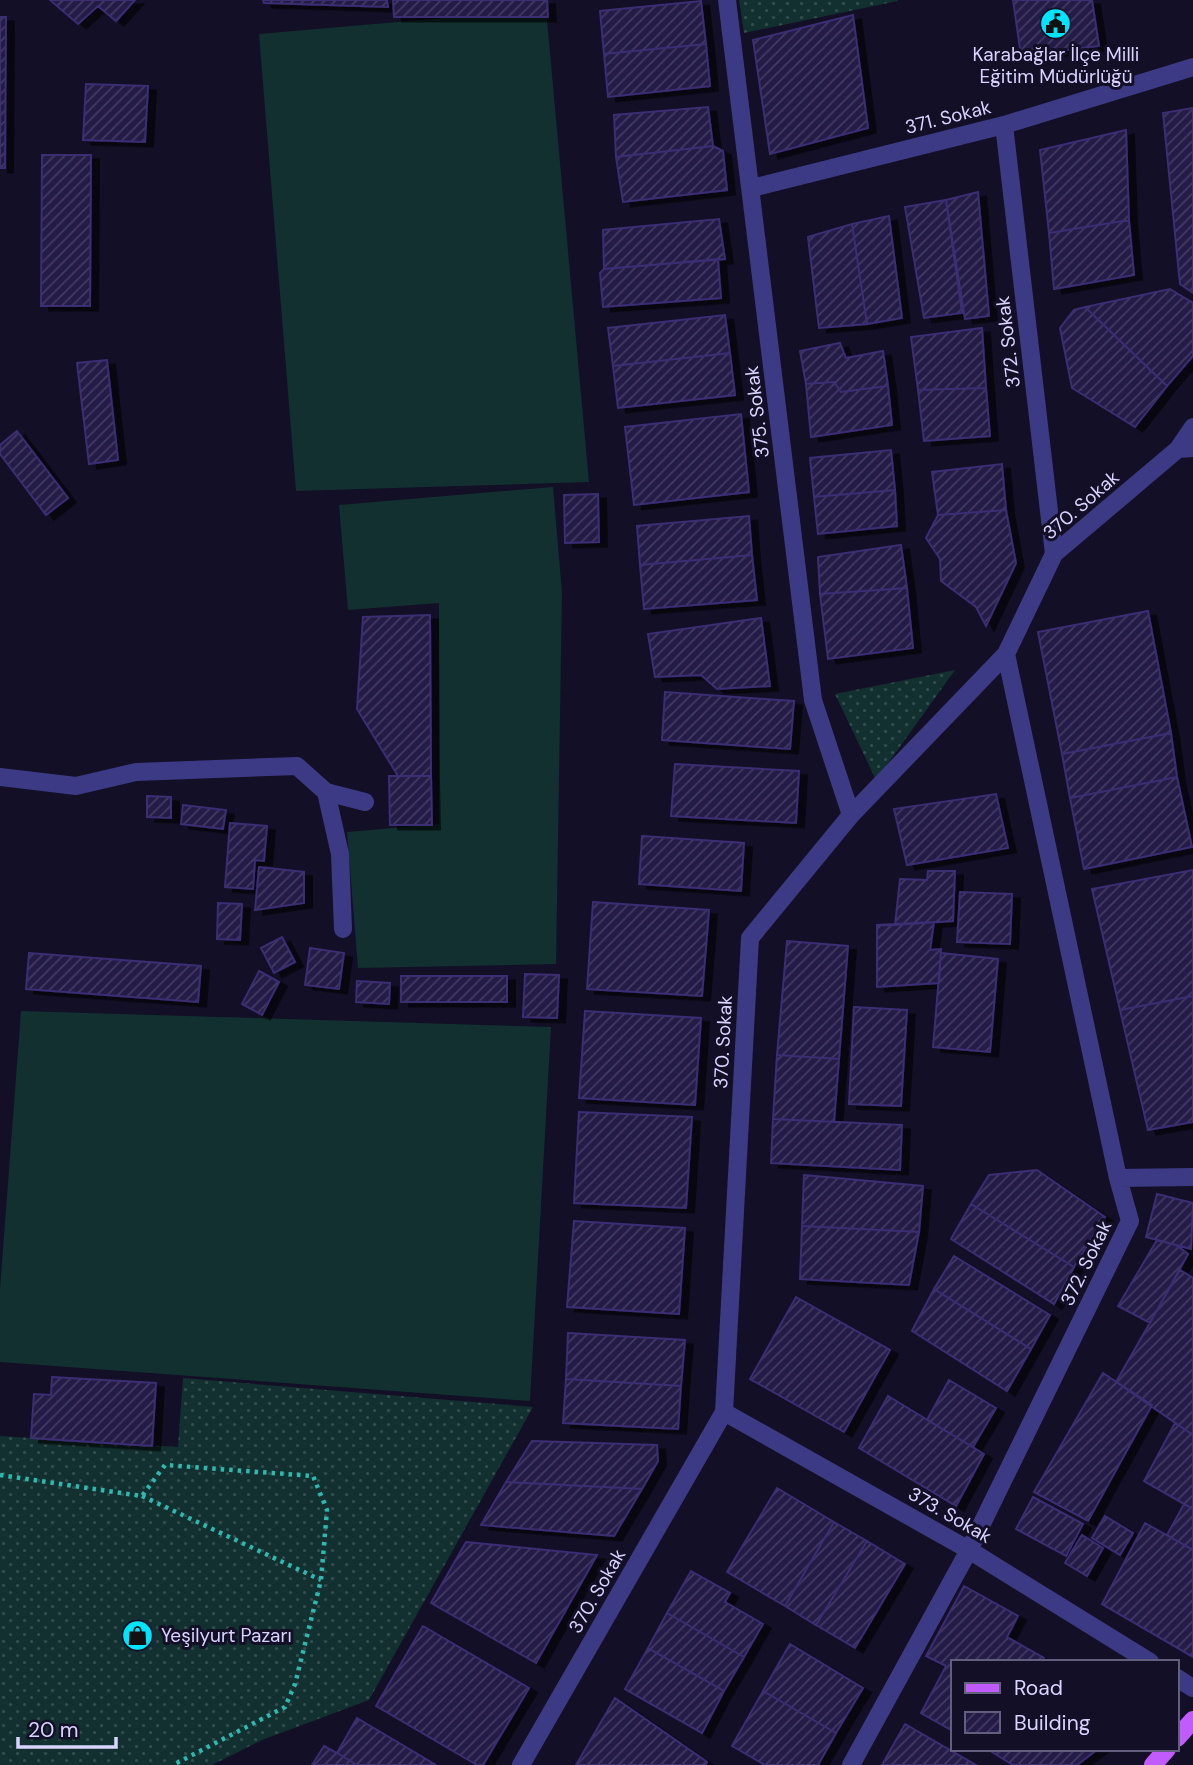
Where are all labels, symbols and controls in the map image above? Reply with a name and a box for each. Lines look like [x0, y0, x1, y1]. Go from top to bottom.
public building icon: Karabağlar İlçe Milli Eğitim Müdürlüğü [1039, 6, 1073, 40]
place label: Karabağlar İlçe Milli Eğitim Müdürlüğü [973, 42, 1139, 89]
street label: 371. Sokak [902, 94, 994, 140]
street label: 372. Sokak [990, 294, 1026, 389]
street label: 375. Sokak [739, 364, 775, 459]
street label: 370. Sokak [1037, 465, 1125, 545]
street label: 370. Sokak [708, 994, 738, 1089]
street label: 372. Sokak [1055, 1216, 1118, 1310]
street label: 373. Sokak [904, 1481, 997, 1549]
street label: 370. Sokak [563, 1544, 631, 1638]
shop icon: Yeşilyurt Pazarı [121, 1618, 155, 1652]
place label: Yeşilyurt Pazarı [161, 1623, 292, 1648]
legend [951, 1660, 1179, 1751]
text: Road [1014, 1674, 1063, 1702]
scale bar [18, 1706, 116, 1750]
text: Building [1014, 1709, 1091, 1737]
text: 20 m [28, 1716, 79, 1744]

